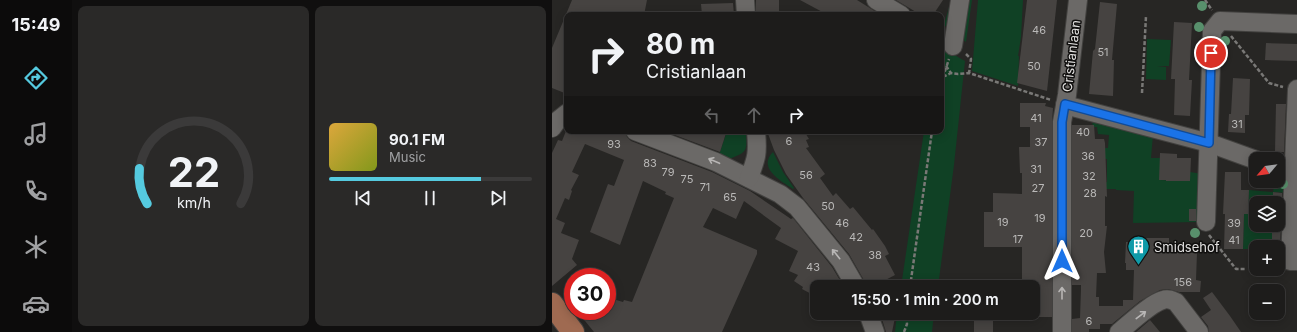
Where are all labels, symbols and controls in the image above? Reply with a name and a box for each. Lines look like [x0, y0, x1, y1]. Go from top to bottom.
text: 15:49 [11, 14, 61, 35]
street label: Cristianlaan [1059, 19, 1083, 93]
house number: 46 [1032, 23, 1046, 37]
text: 80 m [646, 27, 715, 61]
icon: right [580, 28, 632, 80]
pin [1194, 36, 1228, 70]
icon: arrive [1200, 42, 1222, 64]
house number: 51 [1097, 45, 1109, 59]
house number: 50 [1027, 59, 1041, 73]
text: Cristianlaan [646, 61, 746, 82]
icon: directions [22, 64, 50, 92]
icon: left [701, 104, 723, 126]
icon: ahead [743, 104, 765, 126]
icon: right [785, 104, 807, 126]
house number: 41 [1030, 111, 1042, 125]
house number: 31 [1231, 117, 1243, 131]
icon: music [22, 120, 50, 148]
house number: 40 [1076, 125, 1090, 139]
text: 90.1 FM [389, 130, 445, 149]
house number: 6 [786, 134, 793, 148]
house number: 37 [1034, 135, 1048, 149]
house number: 93 [607, 137, 621, 151]
text: 22 [167, 147, 220, 197]
text: Music [389, 149, 426, 165]
house number: 36 [1081, 149, 1095, 163]
north arrow [1249, 152, 1285, 188]
map controls [1249, 152, 1285, 320]
house number: 83 [643, 156, 657, 170]
one-way arrow [709, 157, 721, 165]
house number: 31 [1030, 162, 1042, 176]
house number: 79 [662, 165, 675, 179]
house number: 56 [799, 168, 813, 182]
house number: 32 [1082, 169, 1096, 183]
house number: 75 [681, 172, 694, 186]
icon: phone [22, 177, 50, 205]
house number: 71 [700, 180, 710, 194]
house number: 27 [1032, 181, 1044, 195]
house number: 28 [1083, 186, 1097, 200]
icon: previous [352, 187, 374, 209]
icon: pause [419, 187, 441, 209]
icon: next [487, 187, 509, 209]
house number: 65 [723, 190, 737, 204]
text: km/h [177, 194, 210, 211]
button: layers [1249, 196, 1285, 232]
house number: 50 [821, 199, 835, 213]
house number: 19 [1034, 211, 1046, 225]
house number: 19 [997, 215, 1009, 229]
house number: 46 [835, 216, 849, 230]
house number: 39 [1227, 216, 1241, 230]
house number: 20 [1079, 226, 1093, 240]
house number: 42 [849, 230, 863, 244]
house number: 17 [1013, 232, 1023, 246]
icon: climate [22, 233, 50, 261]
house number: 41 [1228, 233, 1240, 247]
building icon: Smidsehof [1126, 234, 1152, 267]
place label: Smidsehof [1154, 239, 1220, 255]
position arrow [1041, 240, 1083, 282]
button: + [1249, 240, 1285, 276]
house number: 38 [868, 248, 882, 262]
one-way arrow [831, 249, 840, 260]
house number: 43 [806, 260, 820, 274]
speed limit sign: 30 [564, 268, 616, 320]
house number: 156 [1174, 275, 1192, 289]
button: − [1249, 284, 1285, 320]
one-way arrow [1058, 287, 1066, 300]
icon: car [22, 290, 50, 318]
text: 15:50 · 1 min · 200 m [851, 290, 999, 309]
one-way arrow [1135, 311, 1146, 319]
house number: 6 [1086, 314, 1093, 328]

